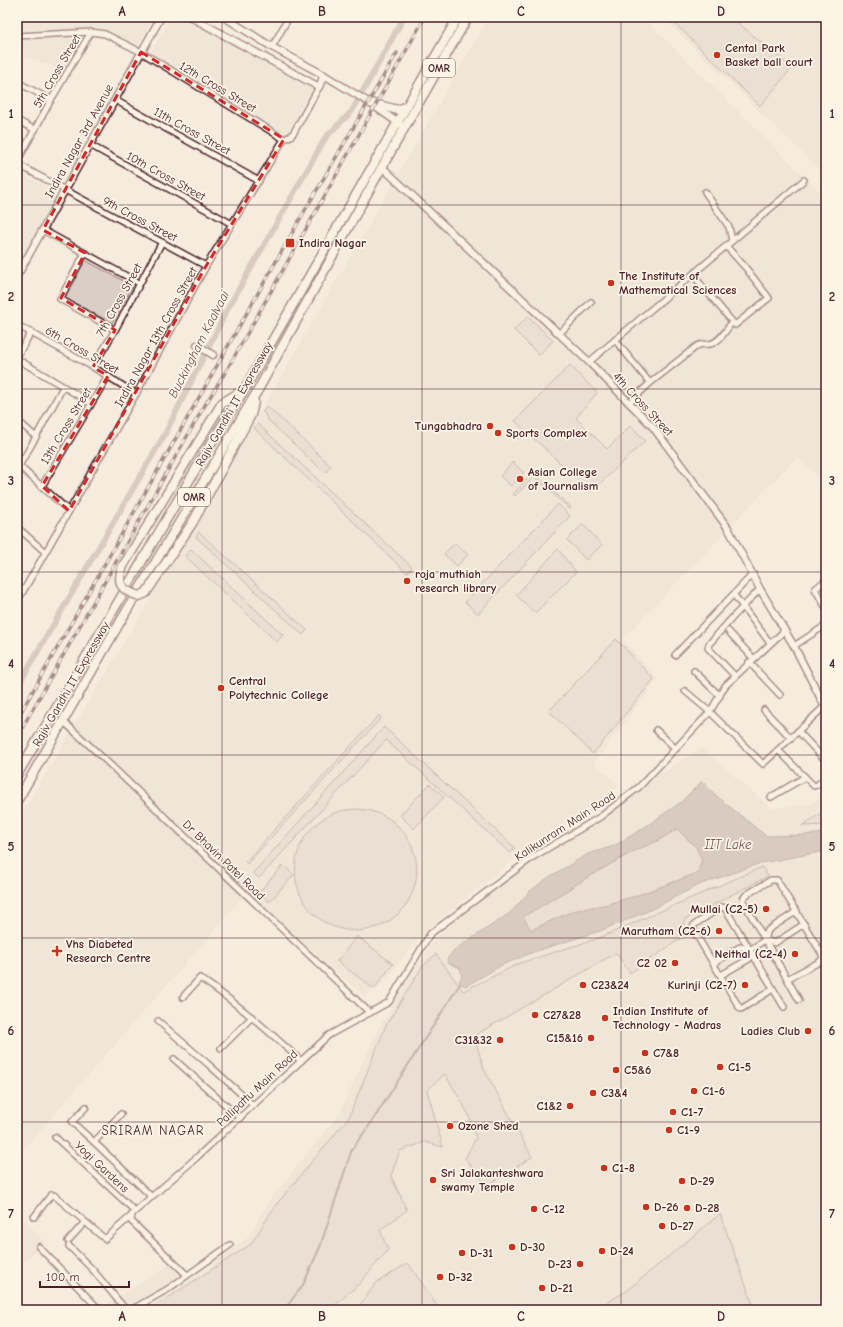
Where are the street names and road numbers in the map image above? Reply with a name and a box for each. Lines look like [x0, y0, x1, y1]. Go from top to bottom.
street label: 5th Cross Street [30, 31, 84, 110]
street label: 12th Cross Street [177, 59, 259, 116]
road number: OMR [423, 59, 455, 77]
street label: Indira Nagar 3rd Avenue [42, 82, 116, 200]
street label: 11th Cross Street [151, 104, 233, 158]
street label: 10th Cross Street [124, 149, 208, 204]
street label: 9th Cross Street [100, 193, 180, 245]
street label: 7th Cross Street [93, 260, 145, 339]
street label: Indira Nagar 13th Cross Street [112, 264, 201, 409]
street label: 6th Cross Street [43, 323, 122, 377]
street label: Rajiv Gandhi IT Expressway [192, 338, 276, 469]
street label: 4th Cross Street [610, 369, 676, 439]
street label: 13th Cross Street [38, 385, 95, 467]
road number: OMR [178, 488, 210, 506]
street label: Rajiv Gandhi IT Expressway [29, 618, 113, 749]
street label: Kalikunram Main Road [512, 788, 618, 864]
street label: Dr Bhavin Patel Road [180, 817, 268, 903]
street label: Pallipattu Main Road [214, 1047, 300, 1129]
street label: Yogi Gardens [72, 1138, 132, 1196]

